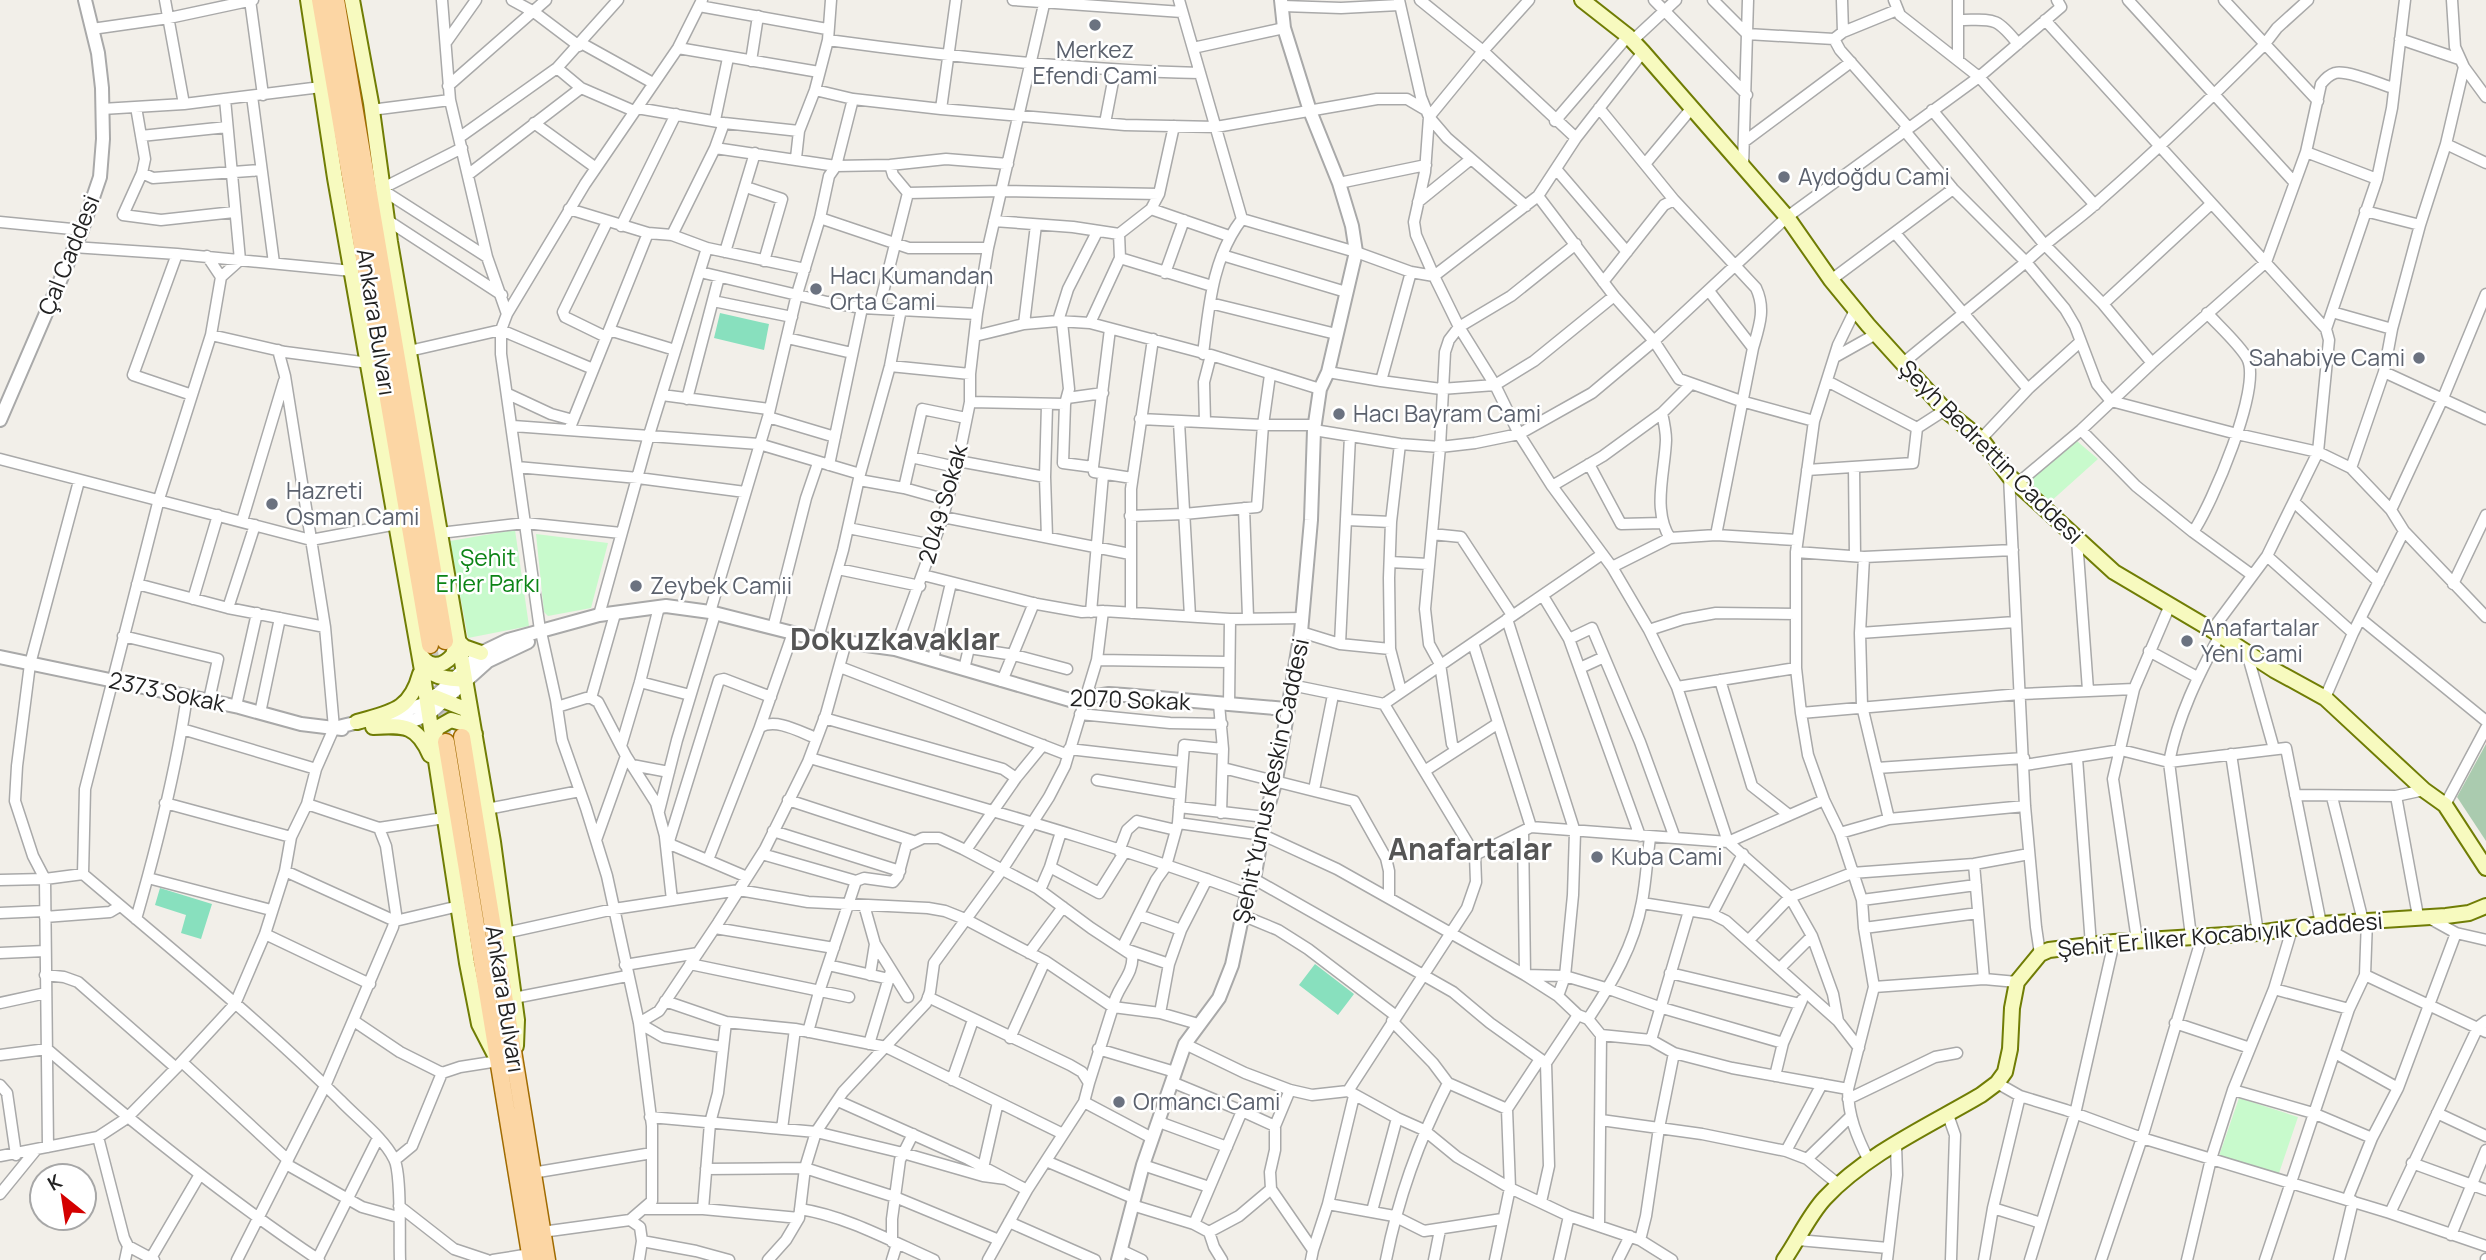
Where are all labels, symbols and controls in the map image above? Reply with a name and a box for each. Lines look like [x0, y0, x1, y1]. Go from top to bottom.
marker: Merkez Efendi Cami [1087, 17, 1103, 33]
place label: Merkez Efendi Cami [1032, 33, 1158, 91]
place label: Aydoğdu Cami [1798, 160, 1950, 192]
marker: Aydoğdu Cami [1776, 169, 1792, 185]
street label: Çal Caddesi [30, 190, 107, 319]
street label: Ankara Bulvarı [350, 246, 404, 398]
place label: Hacı Kumandan Orta Cami [830, 259, 993, 317]
marker: Hacı Kumandan Orta Cami [808, 281, 824, 297]
place label: Sahabiye Cami [2249, 341, 2405, 373]
marker: Sahabiye Cami [2411, 350, 2427, 366]
street label: Şeyh Bedrettin Caddesi [1893, 352, 2091, 550]
place label: Hacı Bayram Cami [1353, 397, 1541, 429]
marker: Hacı Bayram Cami [1331, 406, 1347, 422]
street label: 2049 Sokak [910, 440, 974, 567]
place label: Hazreti Osman Cami [286, 474, 419, 532]
marker: Hazreti Osman Cami [264, 496, 280, 512]
park label: Şehit Erler Parkı [436, 541, 540, 599]
place label: Zeybek Camii [650, 569, 792, 601]
marker: Zeybek Camii [628, 578, 644, 594]
place label: Anafartalar Yeni Cami [2201, 611, 2319, 669]
district label: Dokuzkavaklar [790, 618, 1000, 659]
marker: Anafartalar Yeni Cami [2179, 633, 2195, 649]
street label: Şehit Yunus Keskin Caddesi [1224, 635, 1316, 926]
street label: 2373 Sokak [106, 663, 229, 719]
street label: 2070 Sokak [1069, 681, 1191, 717]
district label: Anafartalar [1388, 828, 1552, 869]
place label: Kuba Cami [1611, 840, 1723, 872]
marker: Kuba Cami [1589, 849, 1605, 865]
street label: Şehit Er İlker Kocabıyık Caddesi [2056, 904, 2384, 964]
street label: Ankara Bulvarı [479, 923, 533, 1075]
place label: Ormancı Cami [1133, 1085, 1280, 1117]
marker: Ormancı Cami [1111, 1094, 1127, 1110]
north arrow [28, 1162, 98, 1232]
text: K [43, 1168, 67, 1197]

